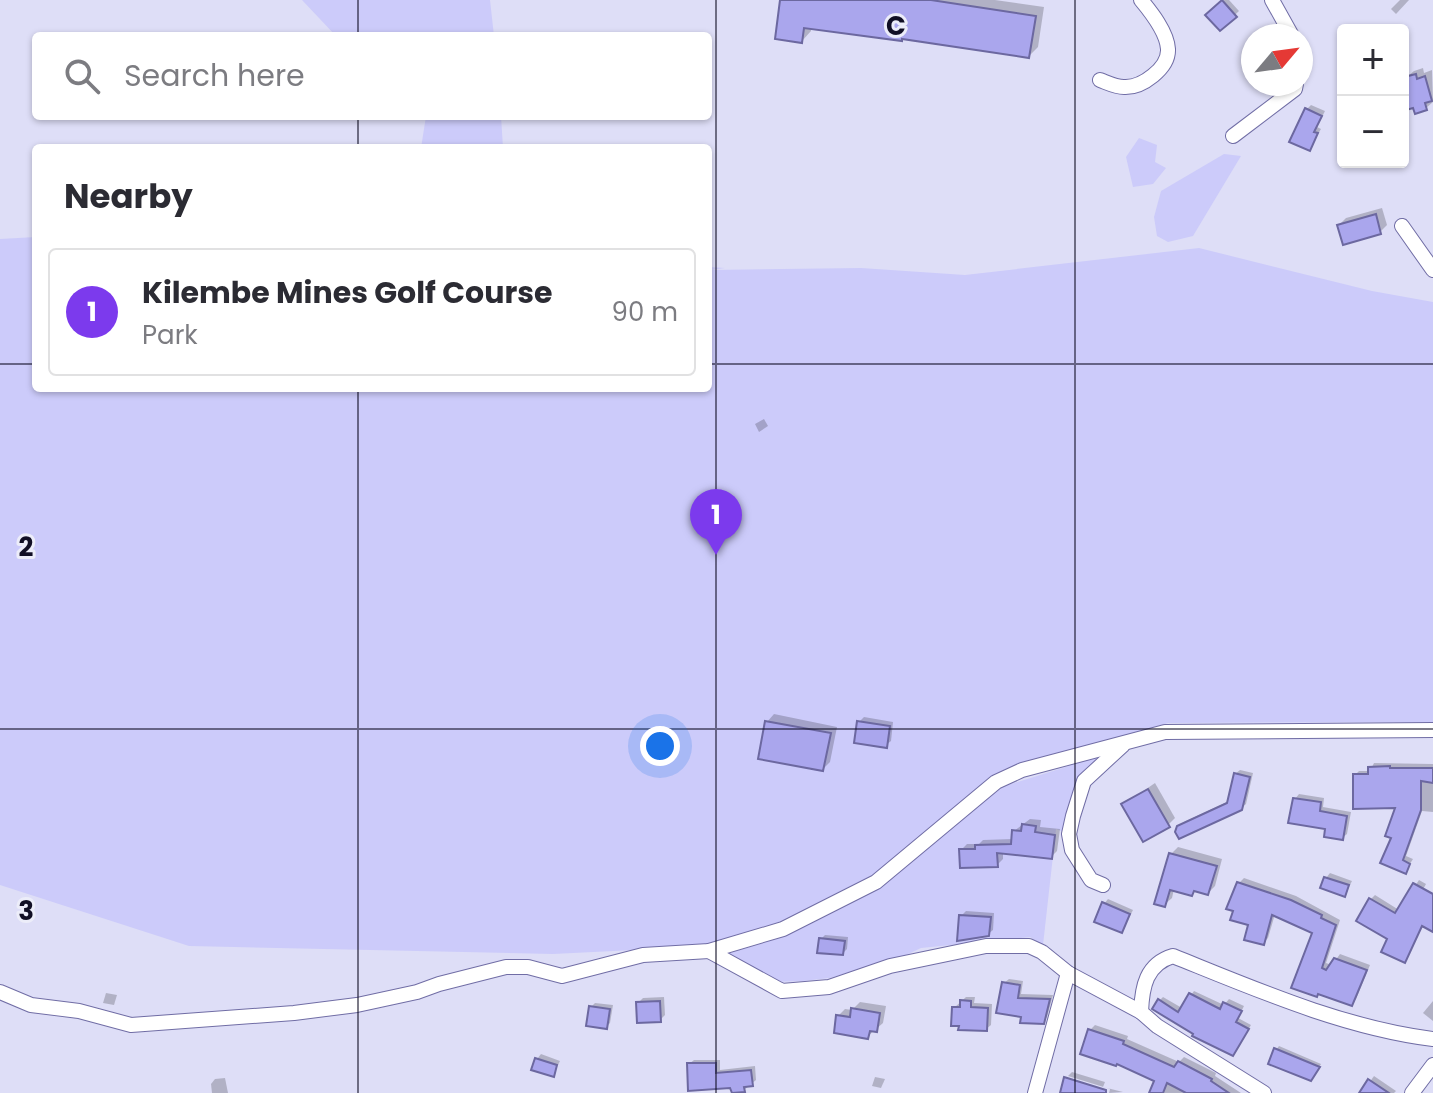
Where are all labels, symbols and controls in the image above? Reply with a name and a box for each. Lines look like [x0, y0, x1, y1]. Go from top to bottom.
text: C [886, 8, 906, 44]
north arrow [1241, 24, 1313, 96]
map controls [1337, 24, 1409, 168]
button: + [1337, 24, 1409, 96]
search box [32, 32, 712, 120]
icon: search [60, 54, 104, 98]
text: Search here [124, 54, 305, 97]
button: − [1337, 96, 1409, 168]
text: Nearby [64, 172, 193, 220]
text: Kilembe Mines Golf Course [142, 271, 553, 314]
text: 1 [87, 294, 97, 330]
text: 90 m [612, 294, 678, 330]
text: Park [142, 317, 198, 353]
pin: 1 [690, 489, 742, 555]
text: 2 [19, 529, 34, 565]
your location [640, 726, 680, 766]
text: 3 [18, 893, 34, 929]

